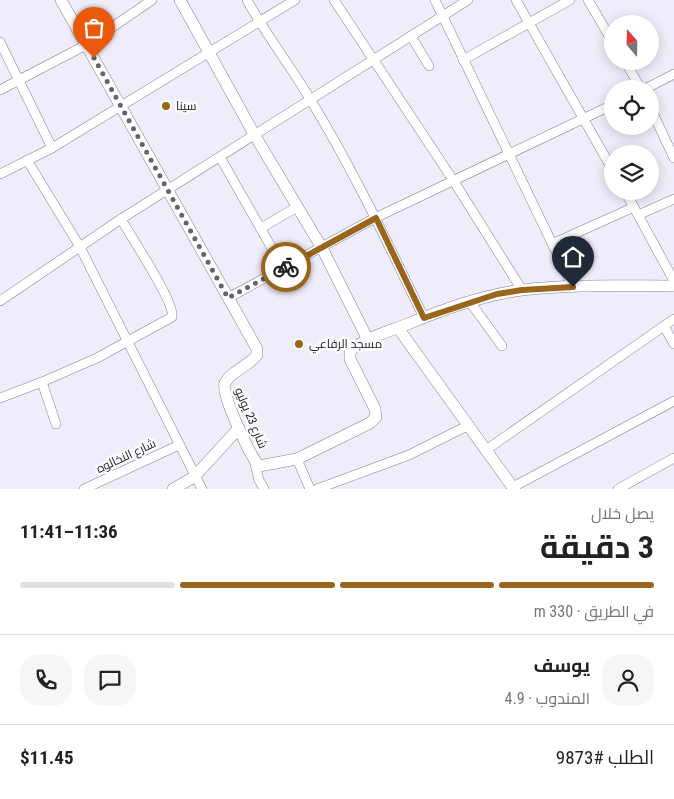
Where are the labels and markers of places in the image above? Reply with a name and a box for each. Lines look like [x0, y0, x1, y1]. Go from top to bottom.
pin [73, 7, 115, 58]
place label: سينا [176, 99, 197, 113]
marker: سينا [160, 100, 172, 112]
pin [552, 236, 594, 287]
place label: مسجد الرفاعي [309, 337, 382, 354]
marker: مسجد الرفاعي [293, 338, 305, 350]

